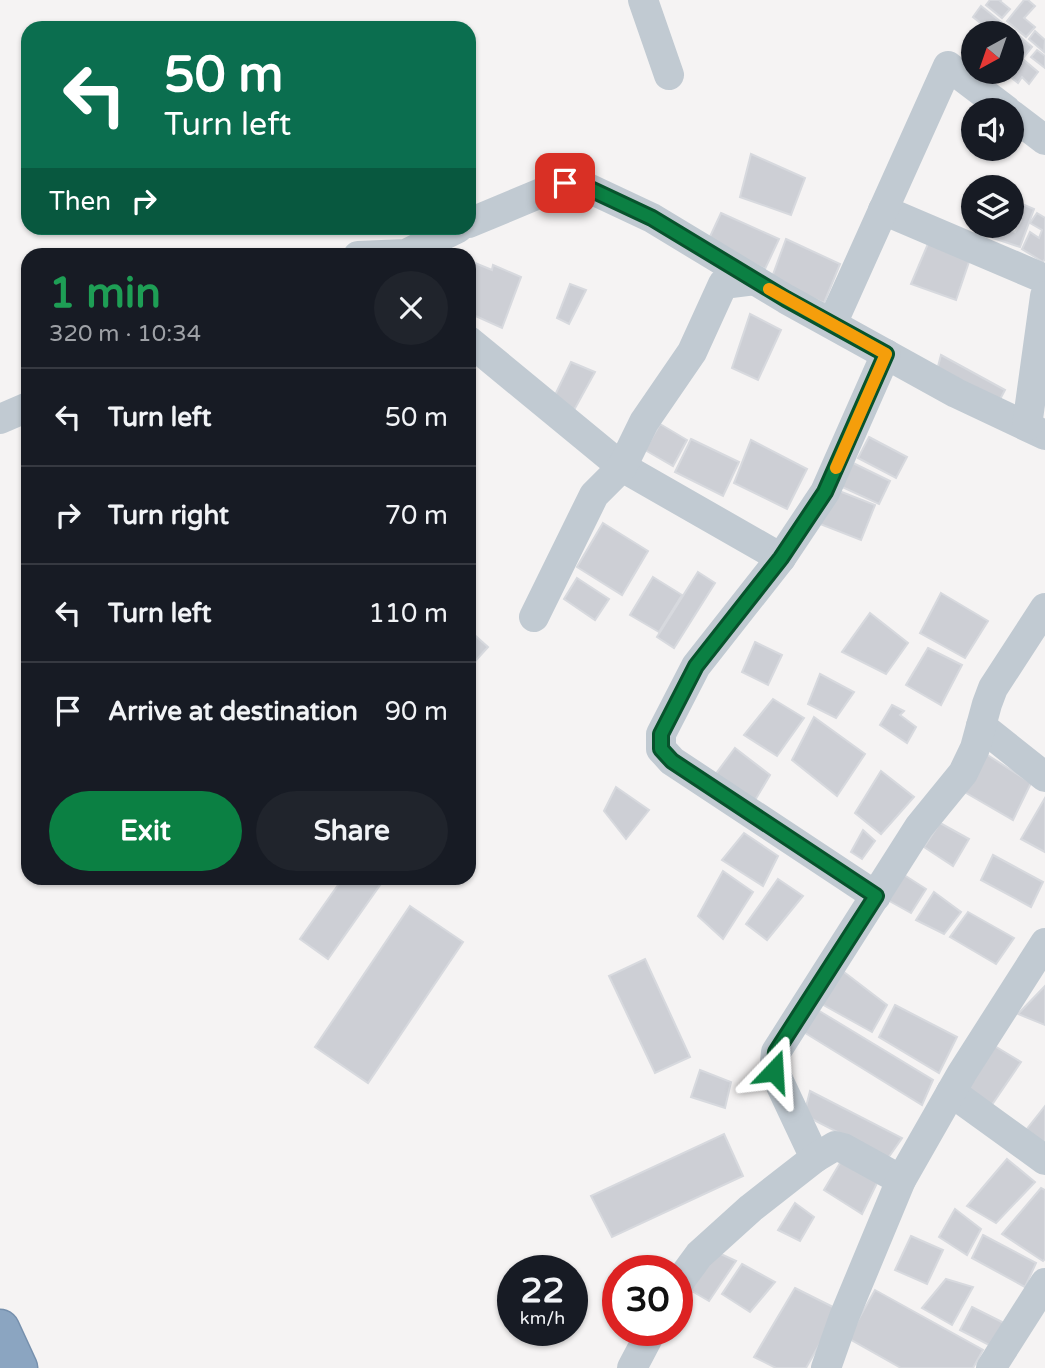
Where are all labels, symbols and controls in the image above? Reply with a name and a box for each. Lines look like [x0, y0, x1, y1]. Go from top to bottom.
north arrow [961, 21, 1024, 84]
map controls [961, 21, 1024, 238]
text: 50 m [164, 46, 283, 105]
icon: left [49, 49, 140, 140]
button: sound [961, 98, 1024, 161]
text: Turn left [164, 106, 291, 144]
pin [535, 153, 595, 213]
icon: arrive [546, 164, 584, 202]
button: layers [961, 175, 1024, 238]
icon: right [125, 182, 163, 220]
text: Then [49, 186, 111, 217]
text: 1 min [49, 268, 161, 319]
button: close [374, 271, 448, 345]
text: 320 m · 10:34 [49, 320, 201, 348]
icon: left [49, 398, 87, 436]
text: Turn left [108, 402, 211, 433]
text: 50 m [385, 402, 448, 433]
icon: right [49, 496, 87, 534]
text: Turn right [108, 500, 229, 531]
text: 70 m [385, 500, 448, 531]
icon: left [49, 594, 87, 632]
text: Turn left [108, 598, 211, 629]
text: 110 m [368, 598, 448, 629]
icon: arrive [49, 692, 87, 730]
text: Arrive at destination [108, 696, 358, 727]
text: 90 m [385, 696, 448, 727]
button: Exit [49, 791, 242, 871]
button: Share [256, 791, 448, 871]
position arrow [737, 1034, 811, 1108]
speed limit sign: 30 [602, 1255, 693, 1346]
text: 22 [521, 1270, 564, 1312]
text: km/h [520, 1307, 565, 1329]

